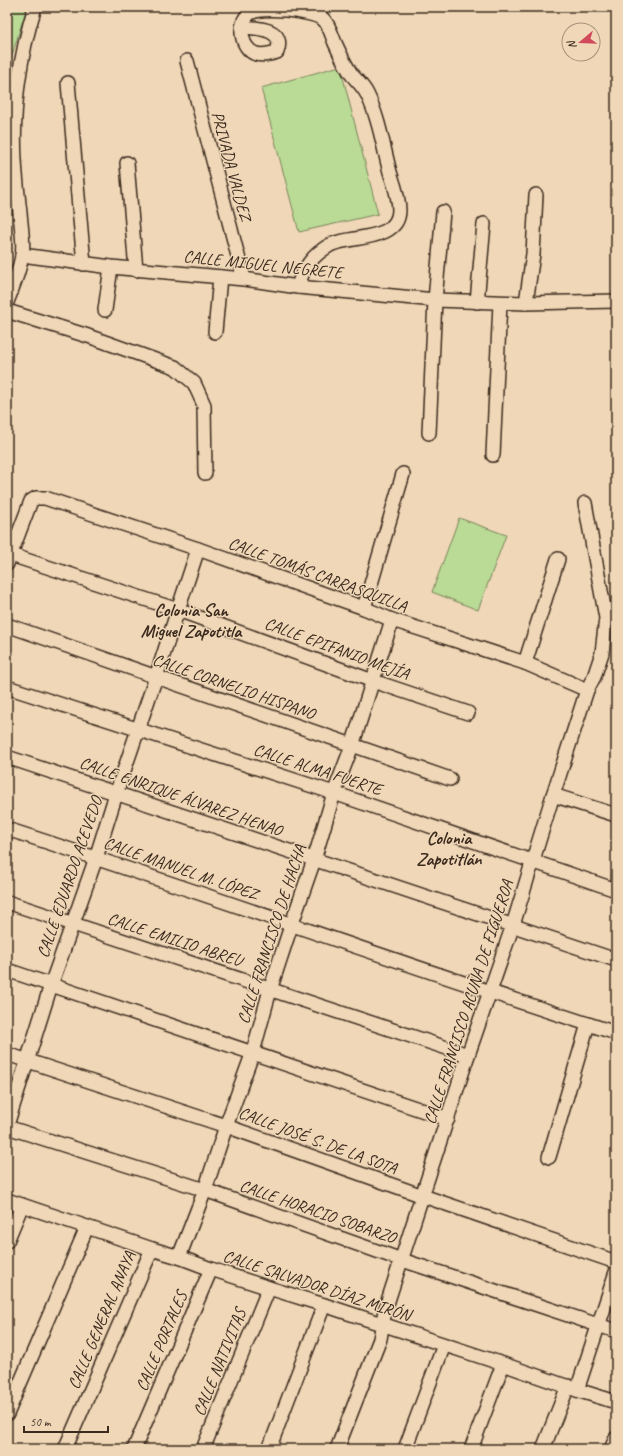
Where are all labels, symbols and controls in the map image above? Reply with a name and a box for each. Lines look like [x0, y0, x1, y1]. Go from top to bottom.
north arrow [561, 22, 601, 62]
text: N [563, 38, 579, 51]
street label: PRIVADA VALDEZ [207, 109, 257, 225]
street label: CALLE MIGUEL NEGRETE [182, 246, 346, 284]
street label: CALLE TOMÁS CARRASQUILLA [226, 531, 411, 617]
district label: Colonia San Miguel Zapotitla [141, 599, 243, 642]
street label: CALLE EPIFANIO MEJÍA [262, 612, 414, 685]
street label: CALLE CORNELIO HISPANO [150, 649, 319, 725]
street label: CALLE ALMA FUERTE [251, 739, 387, 801]
street label: CALLE ENRIQUE ÁLVAREZ HENAO [77, 751, 287, 842]
street label: CALLE EDUARDO ACEVEDO [32, 791, 108, 960]
district label: Colonia Zapotitlán [416, 827, 482, 870]
street label: CALLE MANUEL M. LÓPEZ [101, 831, 263, 905]
street label: CALLE FRANCISCO DE HACHA [233, 842, 310, 1026]
street label: CALLE FRANCISCO ACUÑA DE FIGUEROA [419, 876, 518, 1127]
street label: CALLE EMILIO ABREU [105, 908, 247, 972]
street label: CALLE JOSÉ S. DE LA SOTA [236, 1101, 402, 1179]
street label: CALLE HORACIO SOBARZO [237, 1175, 400, 1249]
street label: CALLE SALVADOR DÍAZ MIRÓN [221, 1244, 416, 1327]
street label: CALLE GENERAL ANAYA [63, 1248, 140, 1392]
street label: CALLE PORTALES [131, 1286, 193, 1394]
street label: CALLE NATIVITAS [188, 1303, 252, 1419]
scale bar [24, 1408, 108, 1434]
text: 50 m [30, 1414, 52, 1430]

